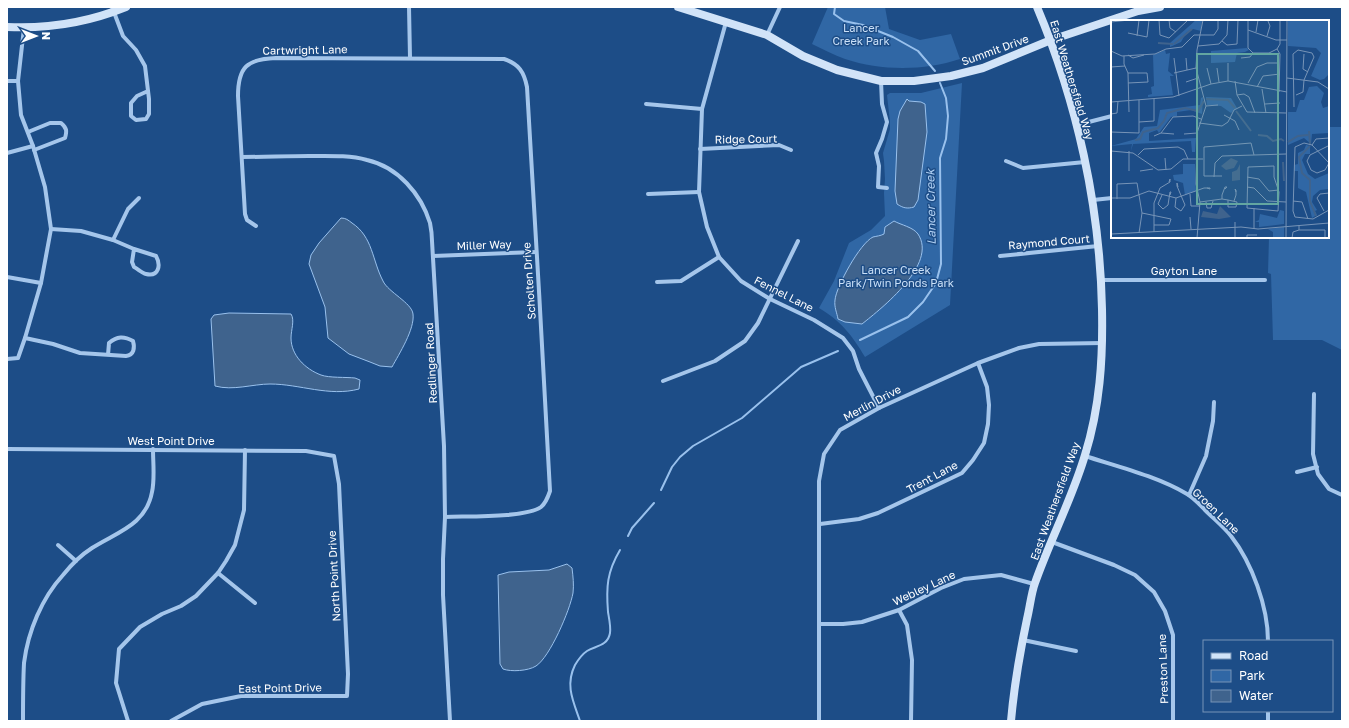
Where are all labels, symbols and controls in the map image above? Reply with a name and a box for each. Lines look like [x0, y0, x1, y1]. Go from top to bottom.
north arrow [16, 16, 56, 56]
street label: East Weathersfield Way [1048, 18, 1097, 141]
inset map [1111, 20, 1329, 238]
park label: Lancer Creek Park [832, 21, 890, 47]
street label: Summit Drive [959, 31, 1030, 68]
text: N [40, 32, 53, 40]
street label: Cartwright Lane [262, 42, 348, 57]
street label: Ridge Court [715, 131, 777, 146]
water label: Lancer Creek [922, 168, 939, 245]
street label: Raymond Court [1008, 231, 1090, 252]
street label: Miller Way [456, 237, 512, 252]
street label: Scholten Drive [519, 242, 538, 320]
park label: Lancer Creek Park/Twin Ponds Park [838, 263, 954, 289]
street label: Gayton Lane [1151, 264, 1217, 277]
street label: Fennel Lane [752, 273, 816, 314]
street label: Redlinger Road [422, 322, 439, 404]
street label: Merlin Drive [841, 382, 903, 423]
street label: West Point Drive [127, 434, 215, 447]
street label: East Weathersfield Way [1027, 440, 1082, 562]
street label: Trent Lane [904, 458, 960, 495]
street label: Groen Lane [1190, 485, 1243, 536]
street label: North Point Drive [325, 530, 342, 622]
street label: Webley Lane [890, 567, 957, 608]
street label: Preston Lane [1155, 634, 1170, 704]
legend [1203, 640, 1333, 712]
text: Road [1239, 648, 1268, 663]
text: Park [1239, 668, 1265, 683]
street label: East Point Drive [238, 680, 322, 695]
text: Water [1239, 688, 1273, 703]

